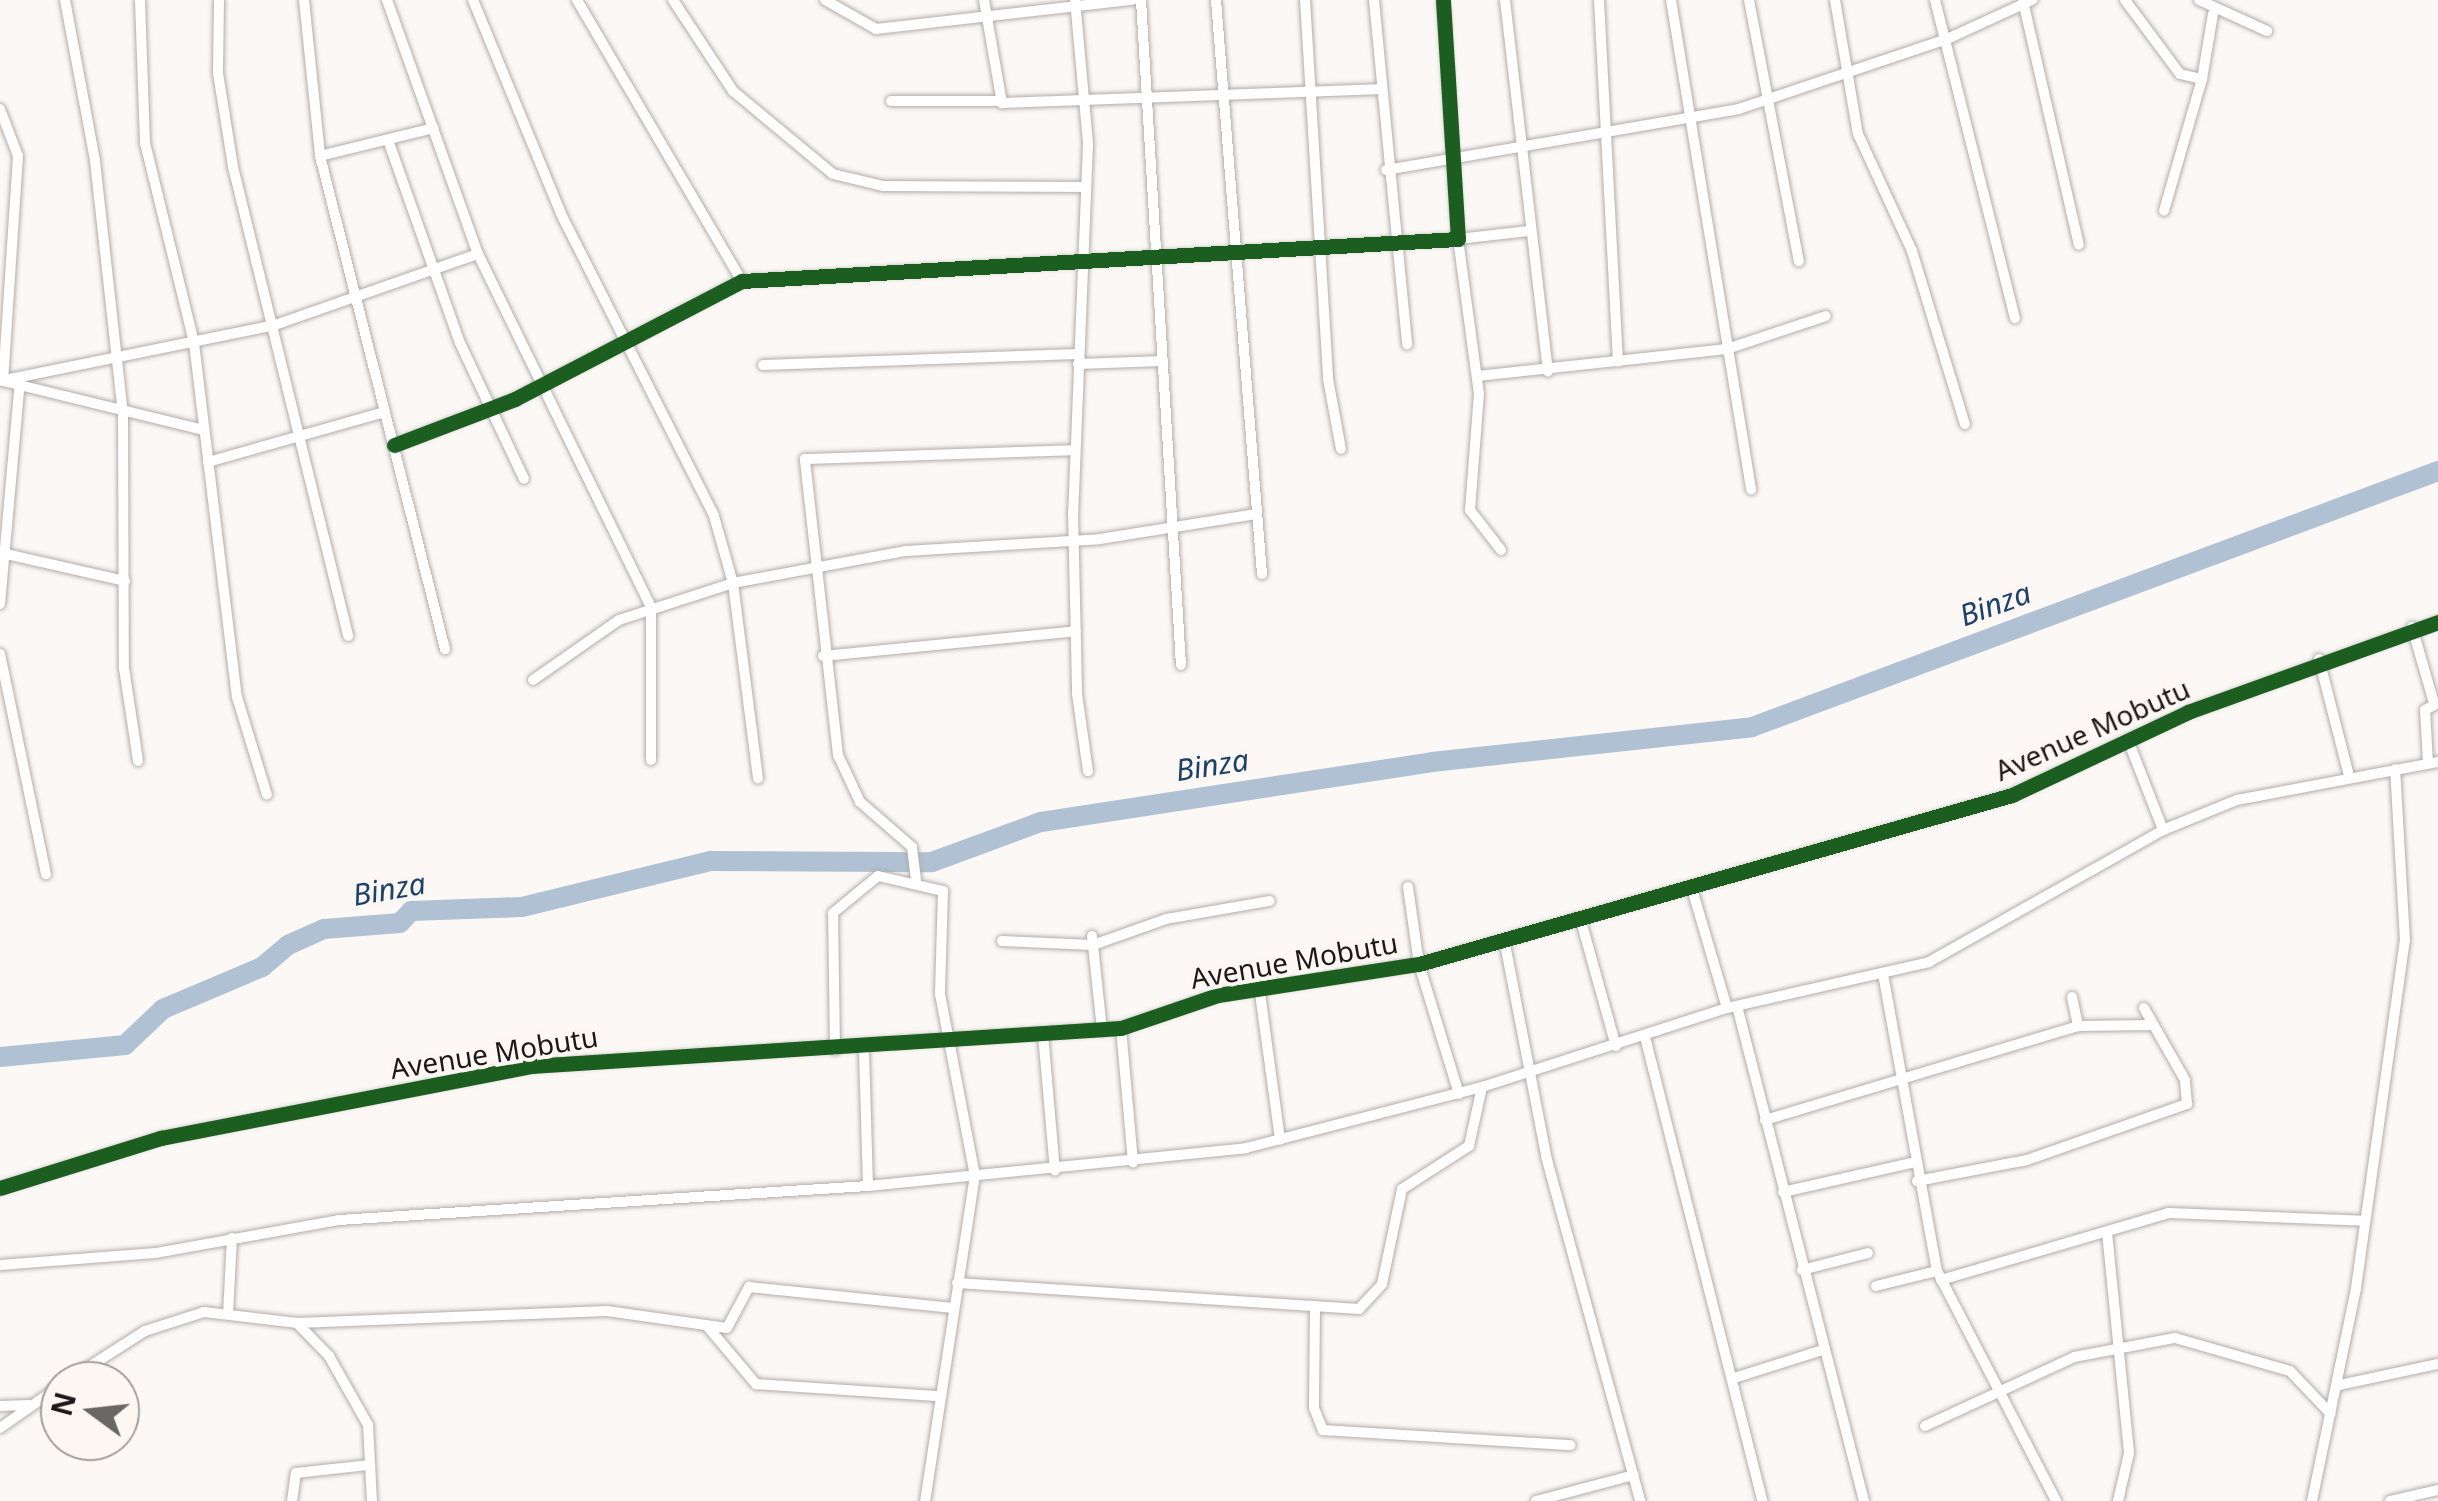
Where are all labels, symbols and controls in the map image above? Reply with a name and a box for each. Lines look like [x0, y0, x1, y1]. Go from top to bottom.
water label: Binza [1954, 575, 2036, 633]
street label: Avenue Mobutu [1989, 671, 2195, 787]
water label: Binza [1173, 741, 1251, 789]
water label: Binza [350, 865, 428, 913]
street label: Avenue Mobutu [1188, 925, 1400, 995]
street label: Avenue Mobutu [388, 1019, 600, 1085]
north arrow [40, 1361, 140, 1461]
text: N [42, 1388, 84, 1420]

